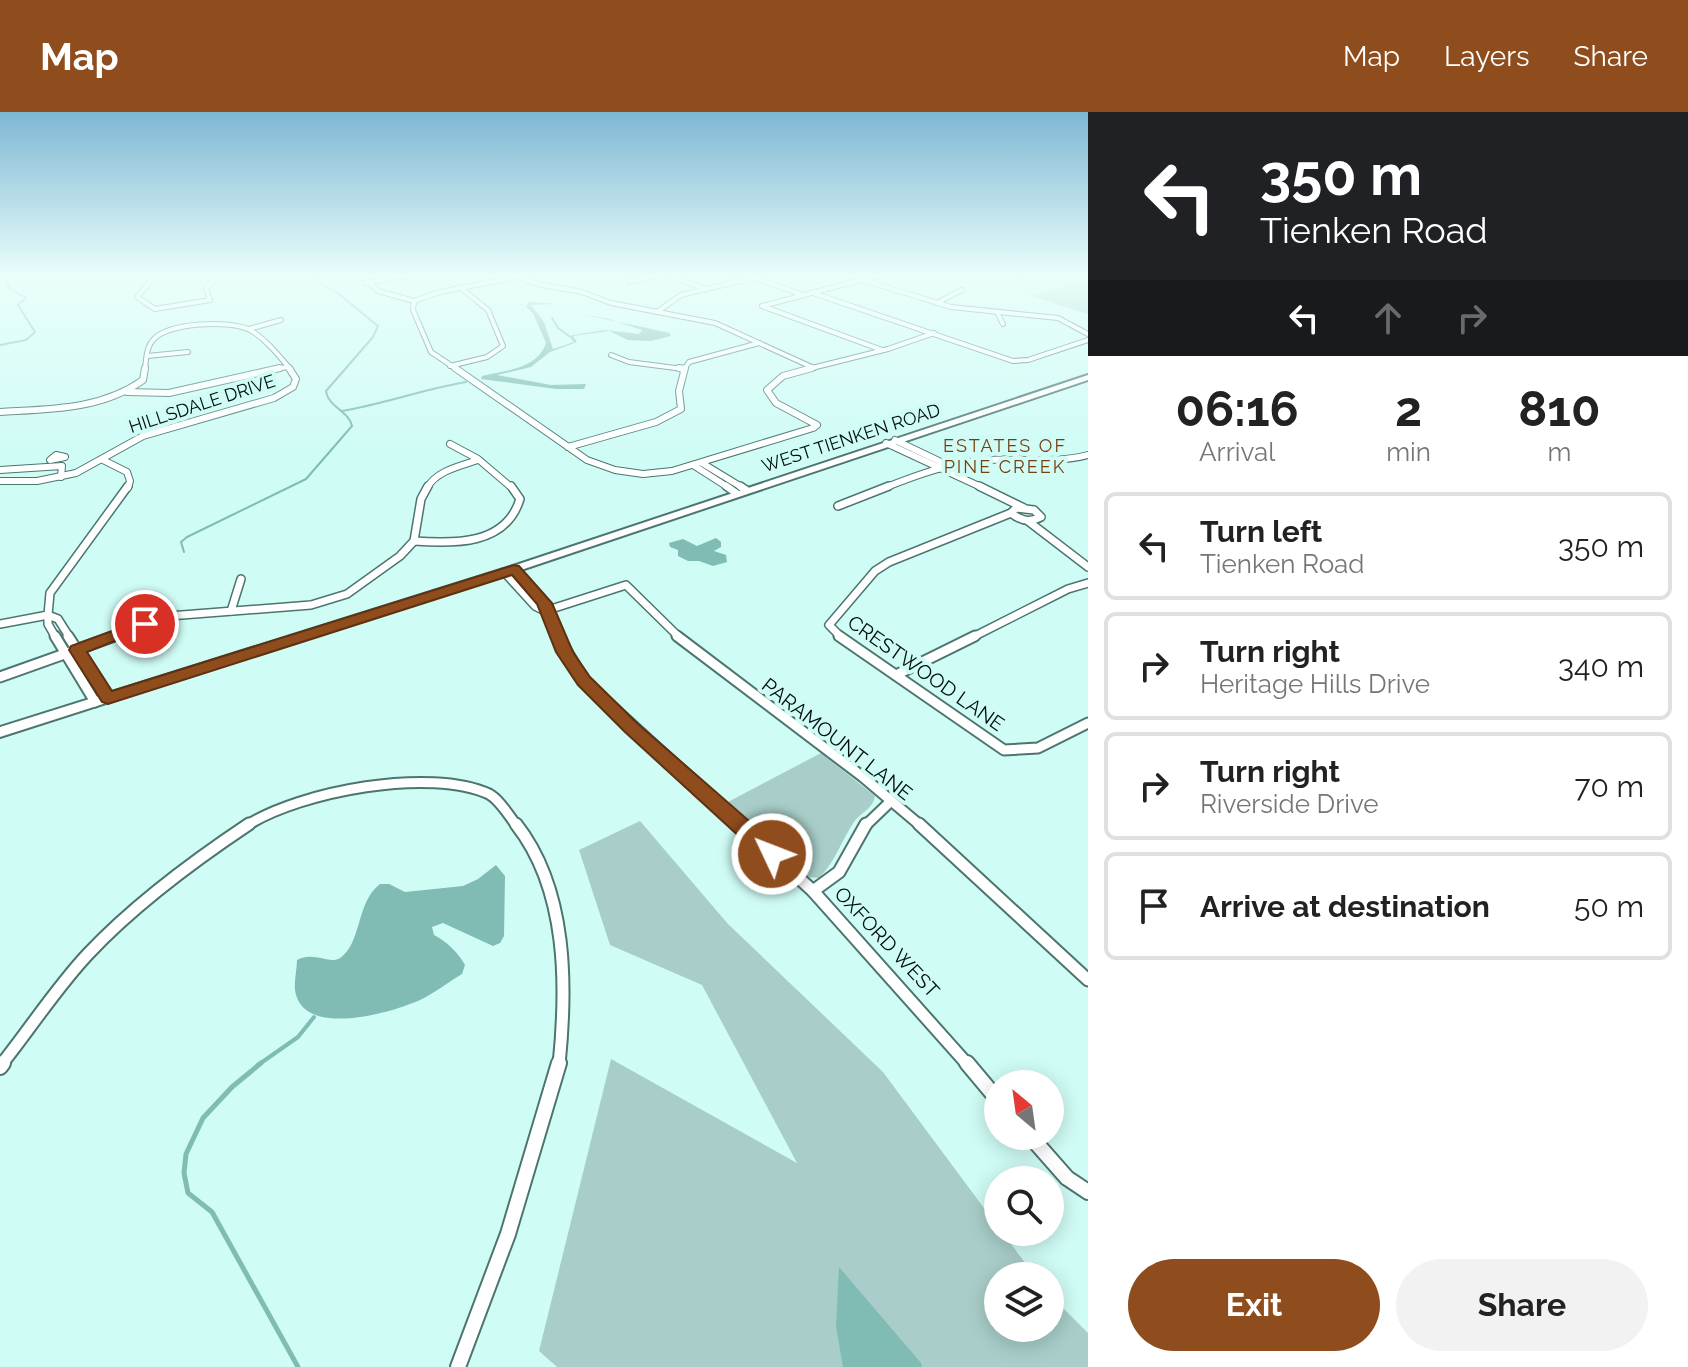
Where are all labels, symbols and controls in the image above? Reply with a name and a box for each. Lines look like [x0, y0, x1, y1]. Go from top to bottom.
text: Map [40, 34, 119, 79]
text: Map [1343, 40, 1400, 73]
text: Layers [1444, 40, 1530, 73]
text: Share [1574, 40, 1648, 73]
text: 350 m [1260, 142, 1422, 208]
icon: left [1128, 144, 1232, 248]
text: Tienken Road [1260, 209, 1488, 251]
icon: left [1282, 296, 1326, 340]
icon: ahead [1366, 296, 1410, 340]
icon: right [1450, 296, 1494, 340]
street label: HILLSDALE DRIVE [126, 370, 278, 437]
text: 06:16 [1175, 381, 1299, 437]
text: 2 [1395, 381, 1422, 437]
text: 810 [1518, 381, 1601, 437]
street label: WEST TIENKEN ROAD [759, 399, 943, 476]
district label: ESTATES OF PINE CREEK [943, 435, 1067, 477]
text: Arrival [1199, 437, 1275, 467]
text: min [1386, 437, 1431, 467]
text: m [1548, 437, 1571, 467]
text: Turn left [1200, 514, 1322, 549]
icon: left [1132, 524, 1176, 568]
text: 350 m [1558, 529, 1644, 564]
text: Tienken Road [1200, 549, 1364, 579]
pin [111, 590, 179, 658]
icon: arrive [123, 602, 167, 646]
street label: CRESTWOOD LANE [843, 610, 1009, 736]
text: Turn right [1200, 634, 1340, 669]
icon: right [1132, 644, 1176, 688]
text: 340 m [1558, 649, 1644, 684]
text: Heritage Hills Drive [1200, 669, 1430, 699]
street label: PARAMOUNT LANE [757, 673, 917, 805]
text: Turn right [1200, 754, 1340, 789]
icon: right [1132, 764, 1176, 808]
text: 70 m [1574, 769, 1644, 804]
text: Riverside Drive [1200, 789, 1379, 819]
position arrow [730, 812, 814, 896]
street label: OXFORD WEST [830, 882, 944, 1002]
icon: arrive [1132, 884, 1176, 928]
text: Arrive at destination [1200, 889, 1490, 924]
text: 50 m [1574, 889, 1644, 924]
north arrow [984, 1070, 1064, 1150]
map controls [984, 1070, 1064, 1342]
button: search [984, 1166, 1064, 1246]
button: Exit [1128, 1259, 1380, 1351]
button: Share [1396, 1259, 1648, 1351]
button: layers [984, 1262, 1064, 1342]

